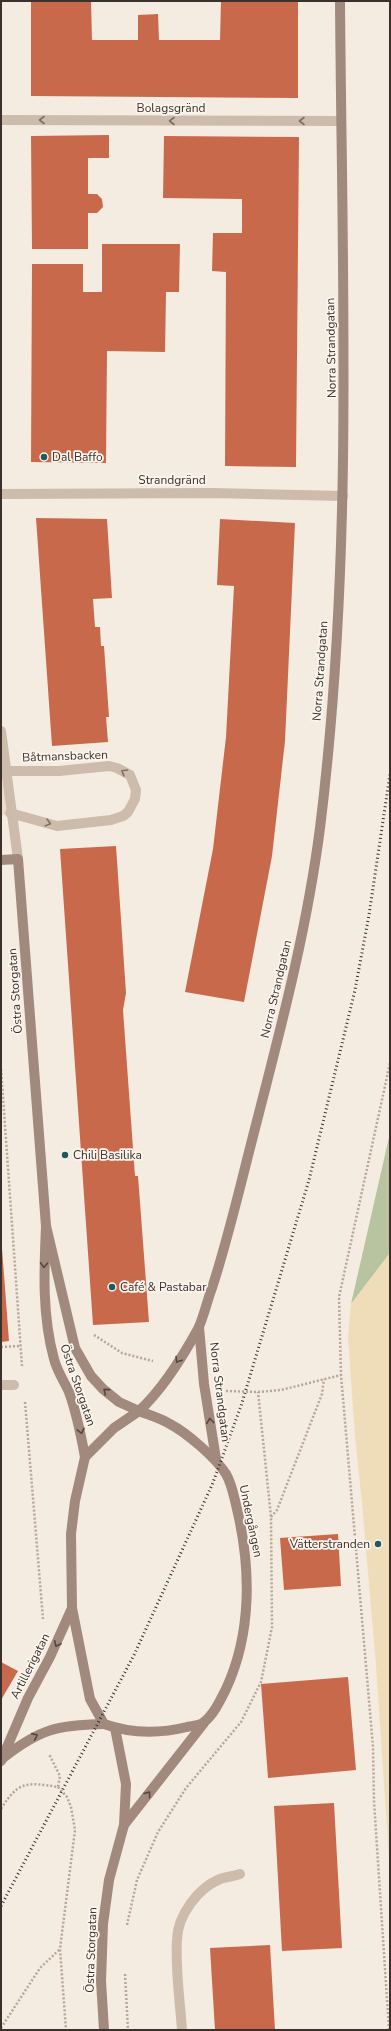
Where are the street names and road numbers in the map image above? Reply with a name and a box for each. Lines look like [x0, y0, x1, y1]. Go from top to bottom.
street label: Bolagsgränd [137, 100, 205, 116]
street label: Norra Strandgatan [322, 298, 340, 398]
street label: Strandgränd [138, 472, 206, 488]
street label: Norra Strandgatan [309, 620, 331, 722]
street label: Båtmansbacken [22, 747, 108, 765]
street label: Norra Strandgatan [257, 938, 295, 1040]
street label: Östra Storgatan [4, 948, 26, 1034]
street label: Norra Strandgatan [206, 1341, 234, 1443]
street label: Östra Storgatan [56, 1342, 100, 1428]
street label: Undergången [236, 1483, 266, 1559]
street label: Artillerigatan [7, 1630, 53, 1702]
street label: Östra Storgatan [82, 1907, 100, 1993]

